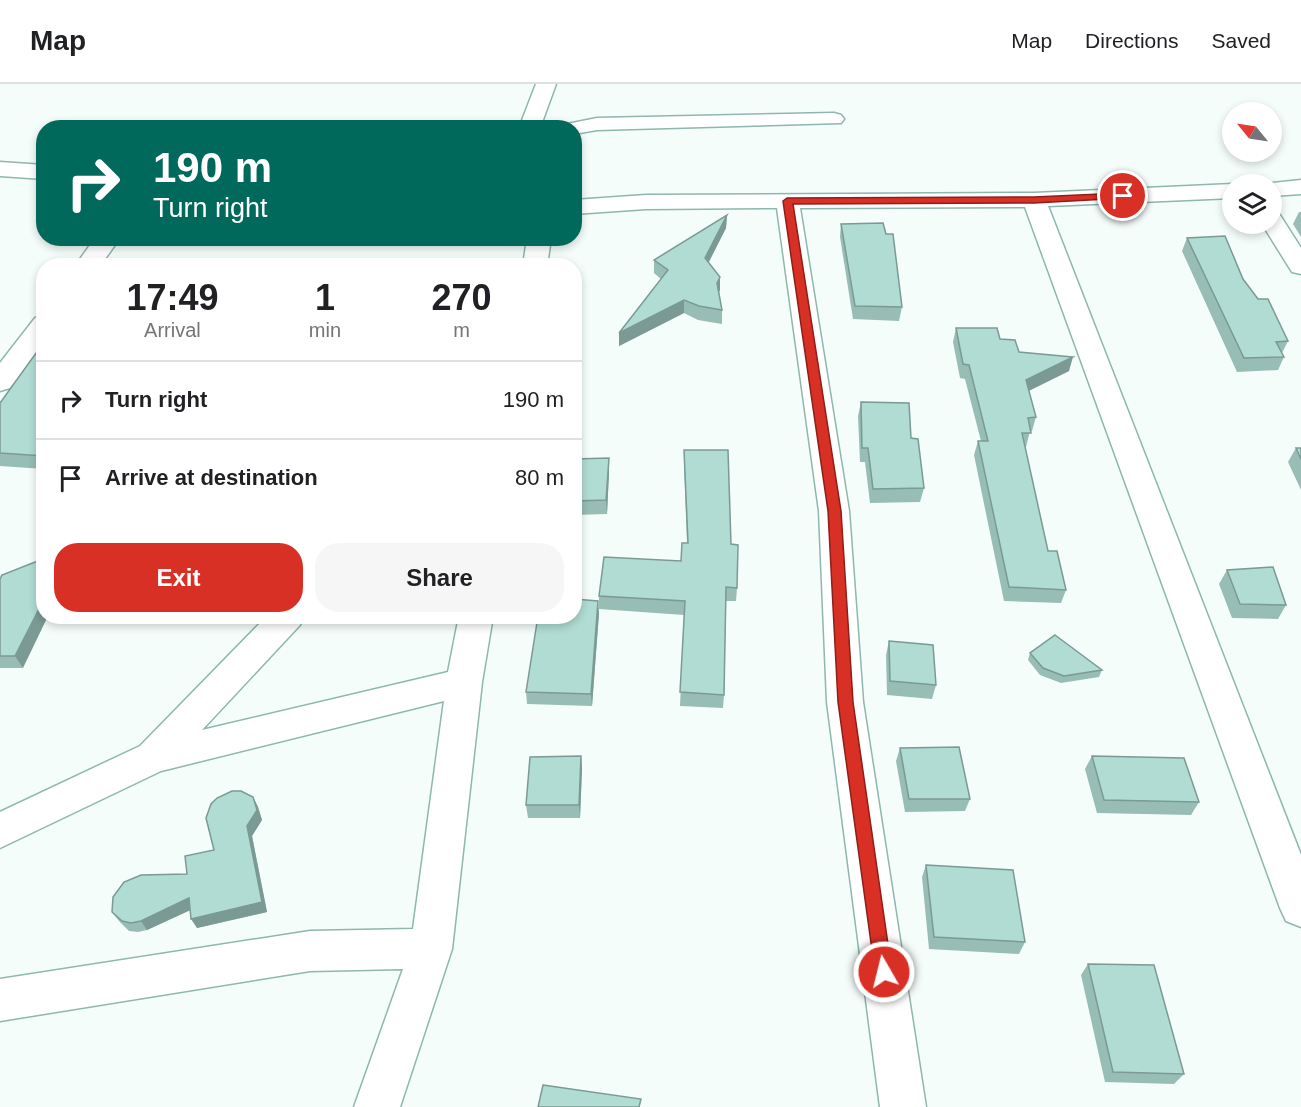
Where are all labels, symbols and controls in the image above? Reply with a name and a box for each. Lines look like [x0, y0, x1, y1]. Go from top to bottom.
text: Map [30, 25, 86, 56]
text: Map [1011, 29, 1052, 52]
text: Directions [1085, 29, 1178, 52]
text: Saved [1211, 29, 1271, 52]
north arrow [1222, 102, 1282, 162]
map controls [1222, 102, 1282, 234]
icon: right [54, 144, 132, 222]
text: 190 m [153, 144, 272, 191]
pin [1097, 170, 1148, 221]
button: layers [1222, 174, 1282, 234]
icon: arrive [1106, 179, 1139, 212]
text: Turn right [153, 193, 268, 223]
text: 17:49 [126, 277, 218, 318]
text: 1 [315, 277, 335, 318]
text: 270 [431, 277, 492, 318]
text: Arrival [144, 319, 201, 341]
text: min [309, 319, 341, 341]
text: m [453, 319, 470, 341]
icon: right [54, 384, 87, 417]
text: Turn right [105, 387, 207, 412]
text: 190 m [503, 387, 564, 412]
icon: arrive [54, 462, 87, 495]
text: Arrive at destination [105, 465, 318, 490]
text: 80 m [515, 465, 564, 490]
button: Exit [54, 543, 303, 612]
button: Share [315, 543, 564, 612]
position arrow [852, 940, 916, 1004]

